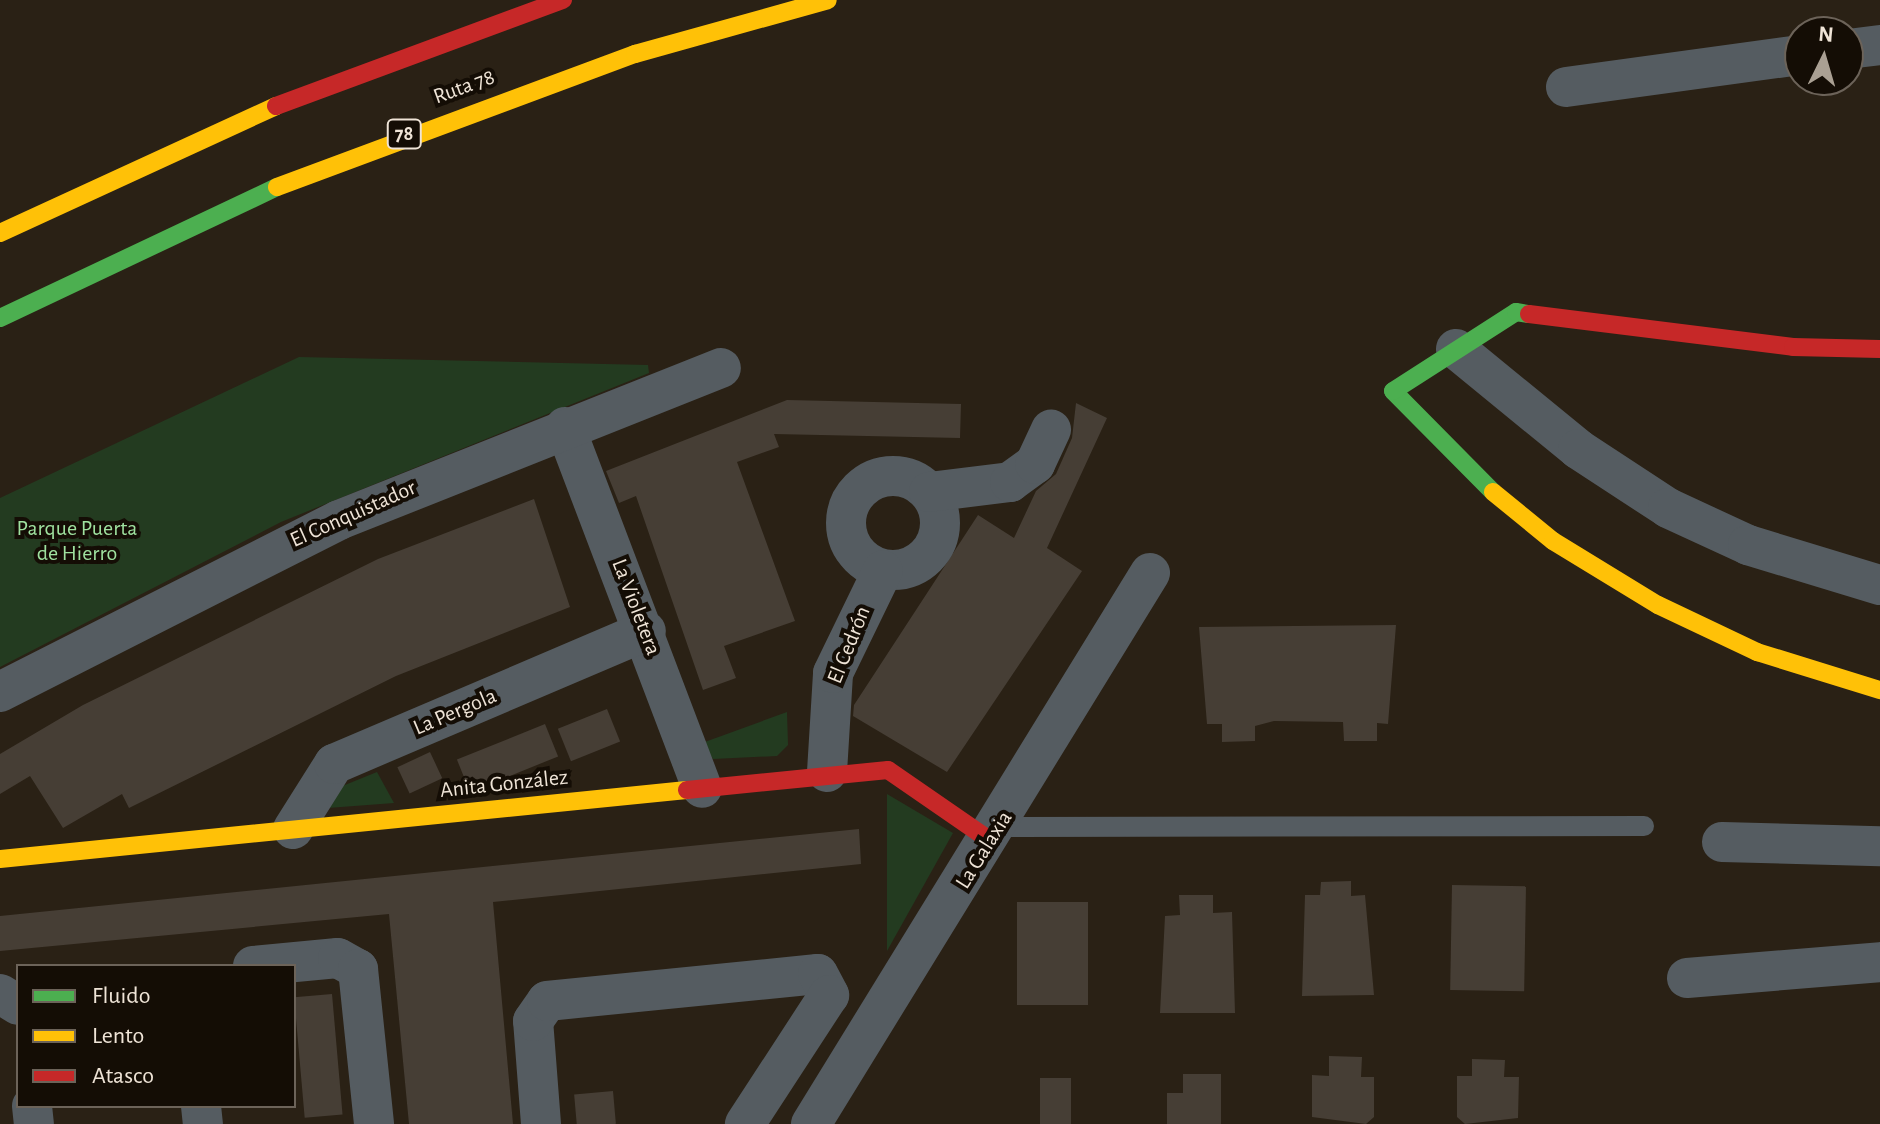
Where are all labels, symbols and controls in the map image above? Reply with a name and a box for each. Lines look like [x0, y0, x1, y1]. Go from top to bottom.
north arrow [1784, 16, 1864, 96]
text: N [1817, 22, 1834, 46]
street label: Ruta 78 [430, 64, 498, 110]
road number: 78 [386, 118, 422, 150]
street label: El Conquistador [286, 475, 420, 553]
park label: Parque Puerta de Hierro [17, 515, 137, 566]
street label: La Violetera [606, 555, 666, 659]
street label: El Cedrón [822, 602, 876, 688]
street label: La Pergola [409, 683, 501, 741]
street label: Anita González [439, 764, 569, 804]
street label: La Galaxia [950, 806, 1018, 894]
legend [16, 964, 296, 1108]
text: Fluido [92, 984, 151, 1008]
text: Lento [92, 1024, 144, 1048]
text: Atasco [92, 1064, 154, 1088]

